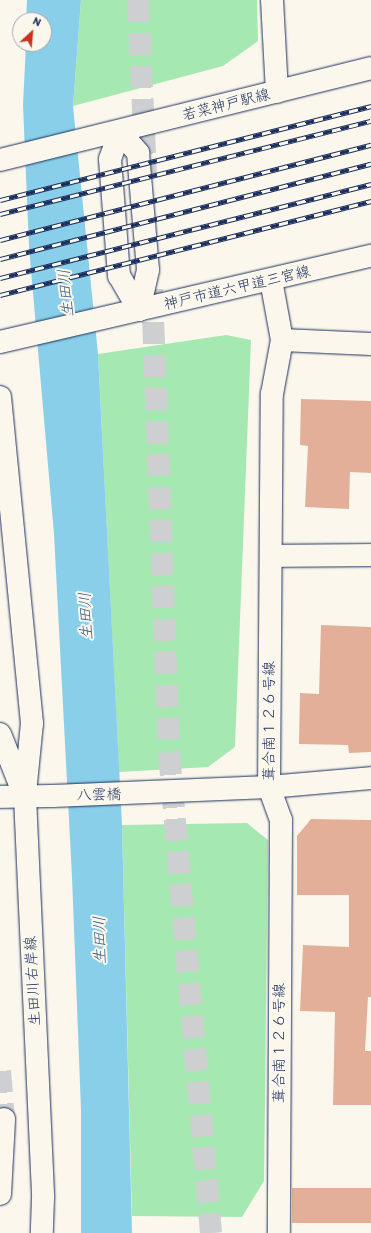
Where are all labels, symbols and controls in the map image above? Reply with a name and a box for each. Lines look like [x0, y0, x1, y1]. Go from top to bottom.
north arrow [12, 12, 52, 52]
text: N [31, 14, 43, 29]
street label: 若菜神戸駅線 [180, 85, 272, 125]
street label: 神戸市道六甲道三宮線 [162, 262, 312, 314]
water label: 生田川 [54, 268, 78, 318]
water label: 生田川 [75, 592, 97, 640]
street label: 葺合南１２６号線 [261, 661, 279, 781]
street label: 八雲橋 [76, 786, 122, 804]
water label: 生田川 [90, 916, 110, 964]
street label: 生田川右岸線 [22, 936, 44, 1026]
street label: 葺合南１２６号線 [271, 983, 289, 1103]

